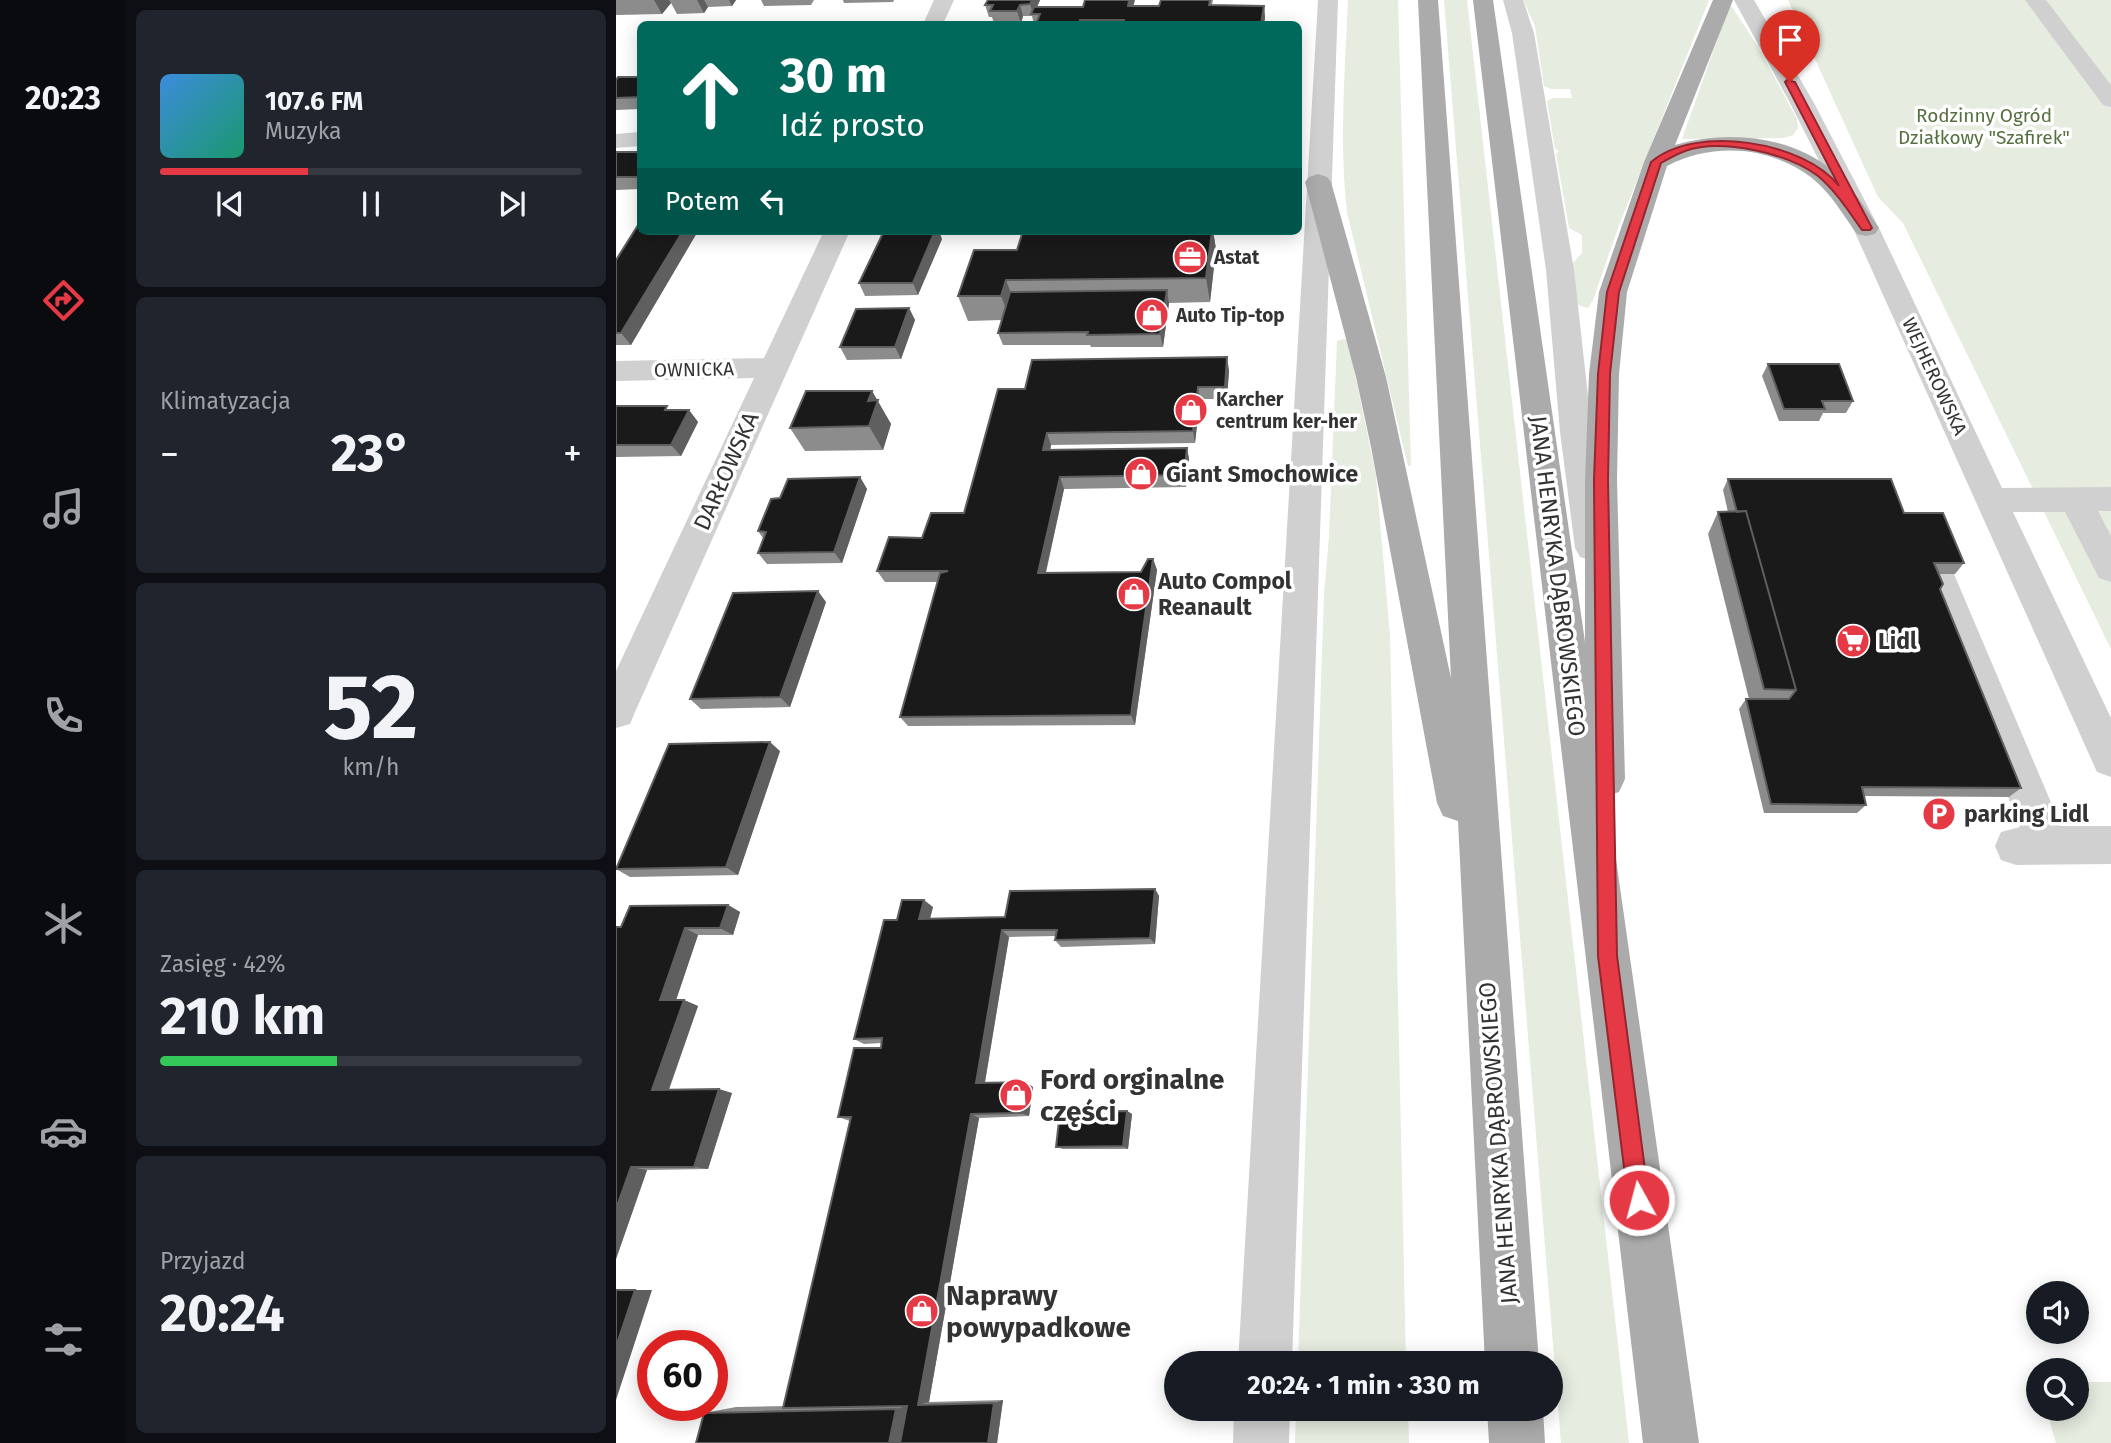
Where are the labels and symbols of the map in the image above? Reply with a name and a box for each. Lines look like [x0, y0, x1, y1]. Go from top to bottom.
pin [1760, 10, 1820, 82]
park label: Rodzinny Ogród Działkowy "Szafirek" [1898, 104, 2070, 149]
office icon: Astat [1171, 238, 1209, 276]
place label: Astat [1213, 246, 1260, 269]
shop icon: Auto Tip-top [1133, 296, 1171, 334]
place label: Auto Tip-top [1175, 304, 1285, 327]
street label: WEJHEROWSKA [1897, 314, 1972, 439]
street label: OWNICKA [654, 357, 734, 382]
place label: Karcher centrum ker-her [1216, 388, 1358, 433]
shop icon: Karcher centrum ker-her [1172, 391, 1210, 429]
street label: DARŁOWSKA [688, 407, 765, 534]
street label: JANA HENRYKA DĄBROWSKIEGO [1524, 414, 1592, 738]
shop icon: Giant Smochowice [1122, 455, 1160, 493]
place label: Giant Smochowice [1166, 460, 1359, 488]
place label: Auto Compol Reanault [1157, 567, 1292, 621]
shop icon: Auto Compol Reanault [1115, 575, 1153, 613]
supermarket icon: Lidl [1834, 622, 1872, 660]
place label: Lidl [1878, 627, 1917, 655]
parking icon: parking Lidl [1920, 795, 1958, 833]
place label: parking Lidl [1964, 800, 2089, 828]
street label: JANA HENRYKA DĄBROWSKIEGO [1473, 981, 1523, 1305]
place label: Ford orginalne części [1040, 1063, 1225, 1128]
shop icon: Ford orginalne części [997, 1076, 1035, 1114]
position arrow [1602, 1163, 1676, 1237]
place label: Naprawy powypadkowe [946, 1279, 1131, 1344]
shop icon: Naprawy powypadkowe [903, 1292, 941, 1330]
speed limit sign: 60 [637, 1330, 728, 1421]

